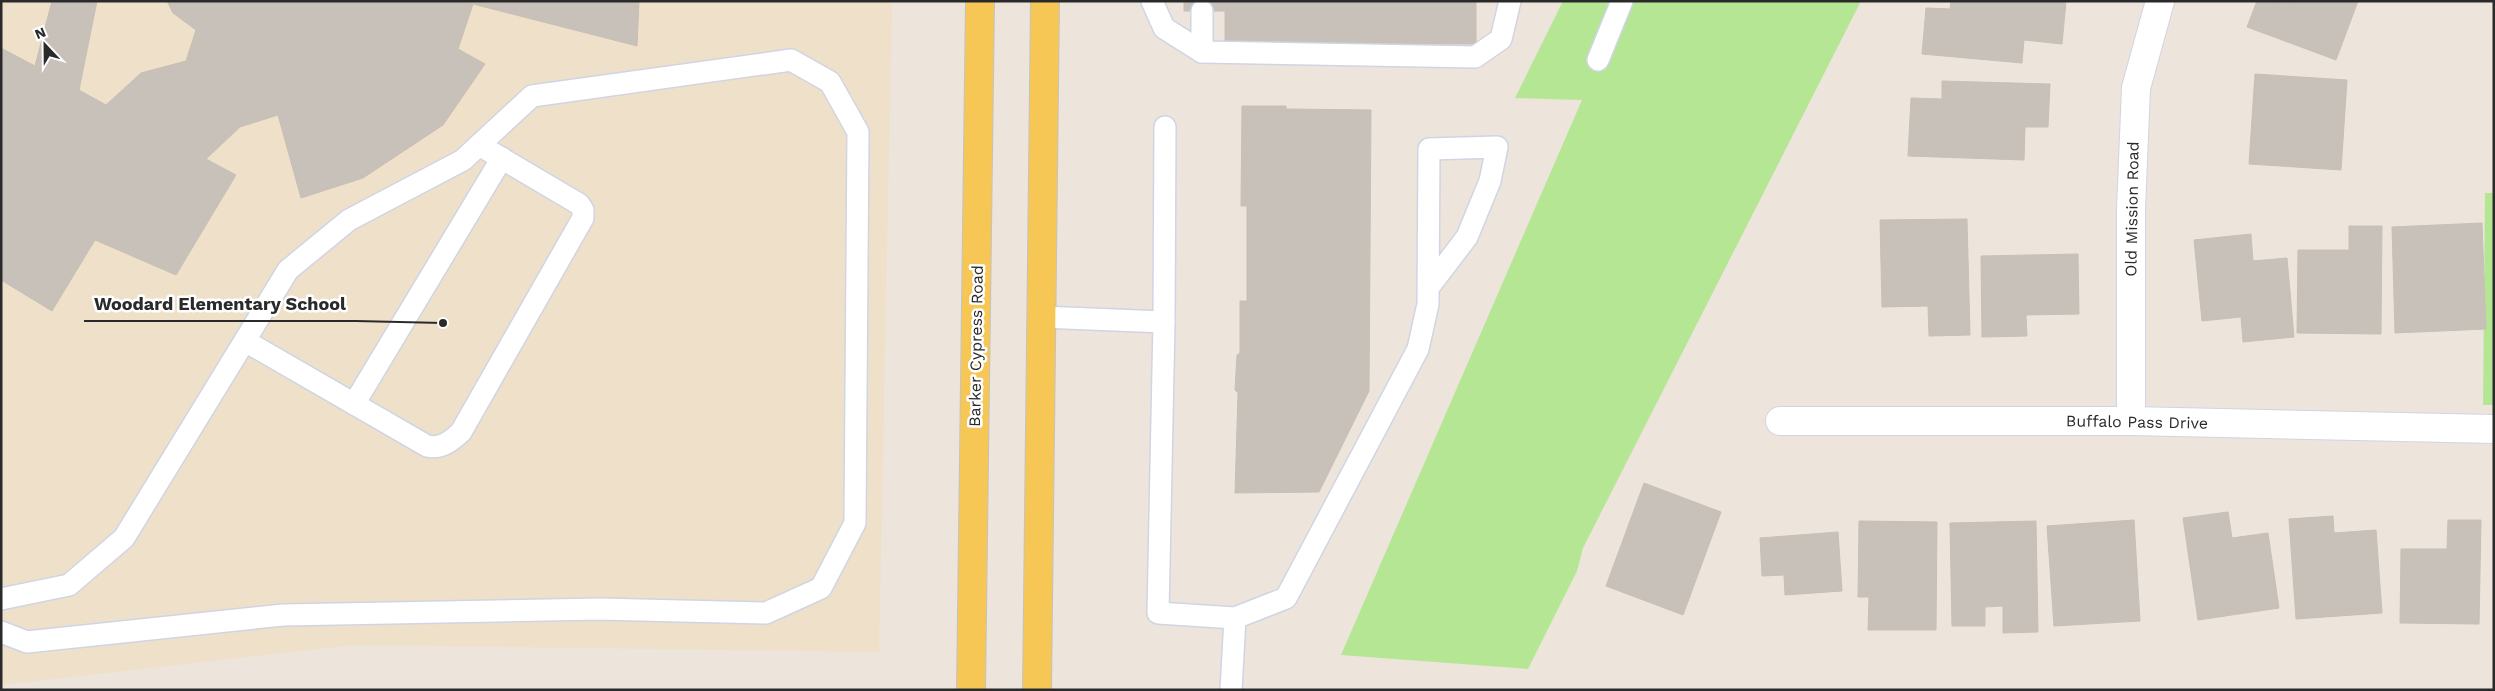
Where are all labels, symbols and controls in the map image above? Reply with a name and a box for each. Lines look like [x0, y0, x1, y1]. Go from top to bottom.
north arrow [20, 20, 70, 70]
text: N [32, 24, 48, 42]
street label: Old Mission Road [2121, 141, 2143, 277]
street label: Barker Cypress Road [965, 265, 987, 427]
callout: Woodard Elementary School [84, 288, 356, 321]
text: Woodard Elementary School [94, 293, 346, 314]
street label: Buffalo Pass Drive [2066, 411, 2208, 433]

